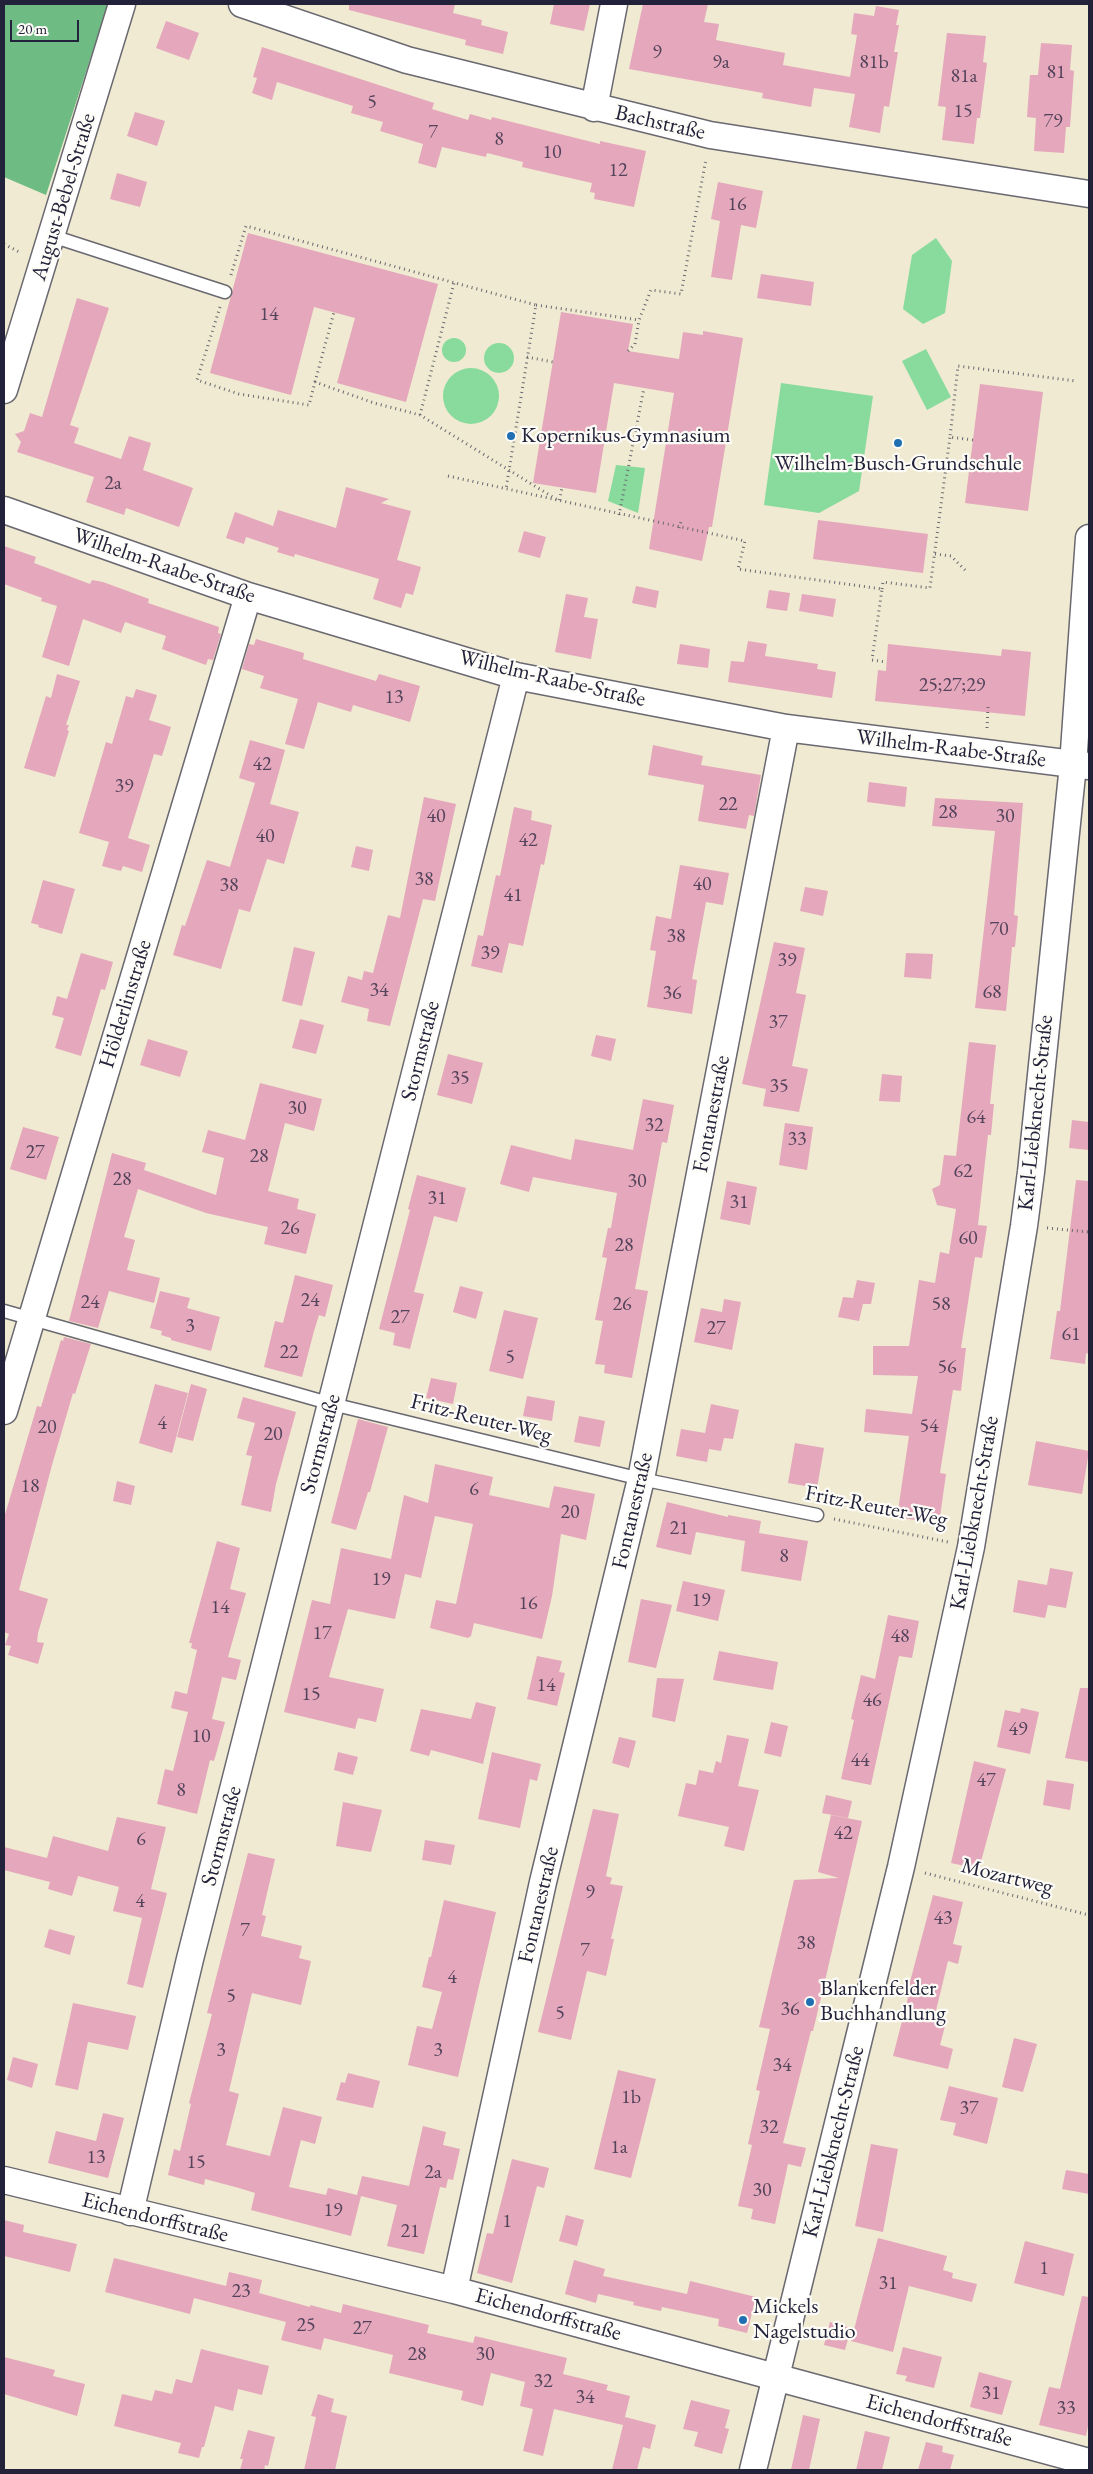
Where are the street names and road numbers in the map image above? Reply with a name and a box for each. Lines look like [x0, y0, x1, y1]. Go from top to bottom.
street label: Bachstraße [612, 100, 708, 146]
street label: August-Bebel-Straße [26, 110, 102, 284]
street label: Wilhelm-Raabe-Straße [69, 522, 259, 610]
street label: Wilhelm-Raabe-Straße [456, 645, 648, 713]
street label: Wilhelm-Raabe-Straße [855, 724, 1047, 774]
street label: Hölderlinstraße [94, 937, 158, 1071]
street label: Stormstraße [396, 998, 446, 1104]
street label: Karl-Liebknecht-Straße [1013, 1014, 1059, 1212]
street label: Fontanestraße [688, 1053, 736, 1175]
street label: Fritz-Reuter-Weg [408, 1389, 554, 1449]
street label: Stormstraße [295, 1391, 347, 1497]
street label: Karl-Liebknecht-Straße [945, 1414, 1005, 1612]
street label: Fontanestraße [607, 1450, 659, 1572]
street label: Fritz-Reuter-Weg [803, 1480, 949, 1534]
street label: Stormstraße [196, 1783, 248, 1889]
street label: Fontanestraße [513, 1844, 565, 1966]
street label: Mozartweg [958, 1853, 1056, 1901]
street label: Karl-Liebknecht-Straße [797, 2043, 871, 2241]
street label: Eichendorffstraße [79, 2187, 231, 2249]
street label: Eichendorffstraße [472, 2283, 624, 2347]
street label: Eichendorffstraße [863, 2389, 1015, 2453]

